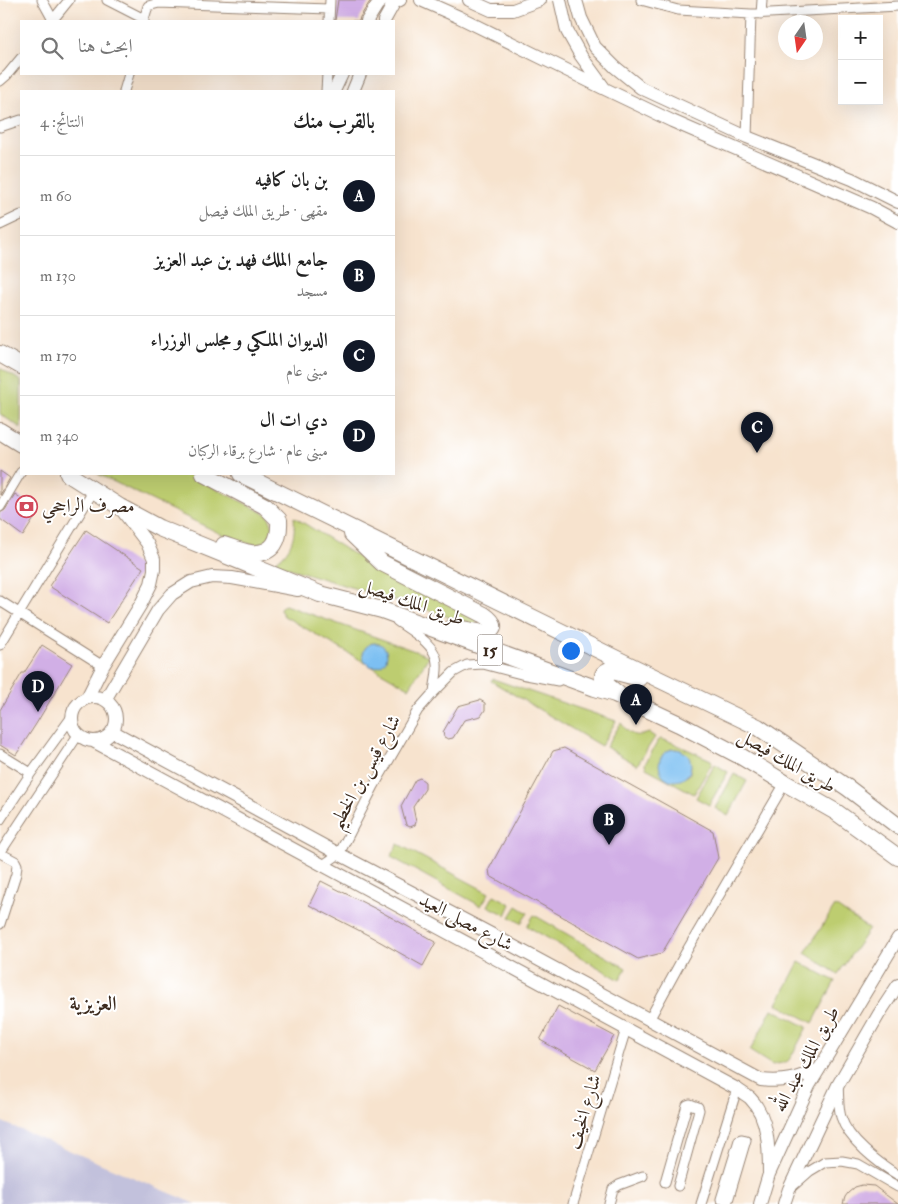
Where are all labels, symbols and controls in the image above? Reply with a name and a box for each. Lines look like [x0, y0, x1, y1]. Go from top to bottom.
north arrow [778, 15, 823, 60]
map controls [838, 15, 883, 105]
button: + [838, 15, 883, 60]
search box [20, 20, 395, 75]
icon: search [38, 34, 66, 62]
text: ابحث هنا [78, 34, 133, 58]
button: − [838, 60, 883, 105]
text: بالقرب منك [293, 108, 375, 135]
text: النتائج: 4 [40, 112, 84, 132]
text: بن بان كافيه [255, 168, 328, 192]
text: 60 m [40, 186, 72, 206]
text: A [354, 186, 364, 206]
text: مقهى · طريق الملك فيصل [198, 201, 328, 221]
text: جامع الملك فهد بن عبد العزيز [155, 248, 328, 272]
text: 130 m [40, 266, 76, 286]
text: B [354, 266, 364, 286]
text: مسجد [297, 281, 328, 301]
text: الديوان الملكي و مجلس الوزراء [151, 328, 328, 352]
text: 170 m [40, 346, 77, 366]
text: C [353, 346, 365, 366]
text: مبنى عام [286, 361, 328, 381]
text: دي ات ال [260, 408, 328, 432]
pin: C [741, 412, 773, 453]
text: 340 m [40, 426, 79, 446]
text: D [352, 426, 366, 446]
text: مبنى عام · شارع برقاء الركبان [188, 441, 328, 461]
bank icon: مصرف الراجحي [14, 494, 38, 518]
place label: مصرف الراجحي [42, 494, 135, 524]
street label: طريق الملك فيصل [356, 573, 467, 632]
road number: 15 [478, 634, 502, 666]
your location [558, 638, 584, 664]
pin: D [22, 671, 54, 712]
pin: A [620, 684, 652, 725]
street label: شارع قيس بن الخطيم [324, 711, 412, 837]
street label: طريق الملك فيصل [733, 723, 840, 800]
pin: B [593, 804, 625, 845]
street label: شارع مصلى العيد [414, 887, 517, 959]
district label: العزيزية [69, 991, 117, 1016]
street label: طريق الملك عبد الله [764, 1000, 845, 1116]
street label: شارع الخيف [561, 1072, 610, 1153]

